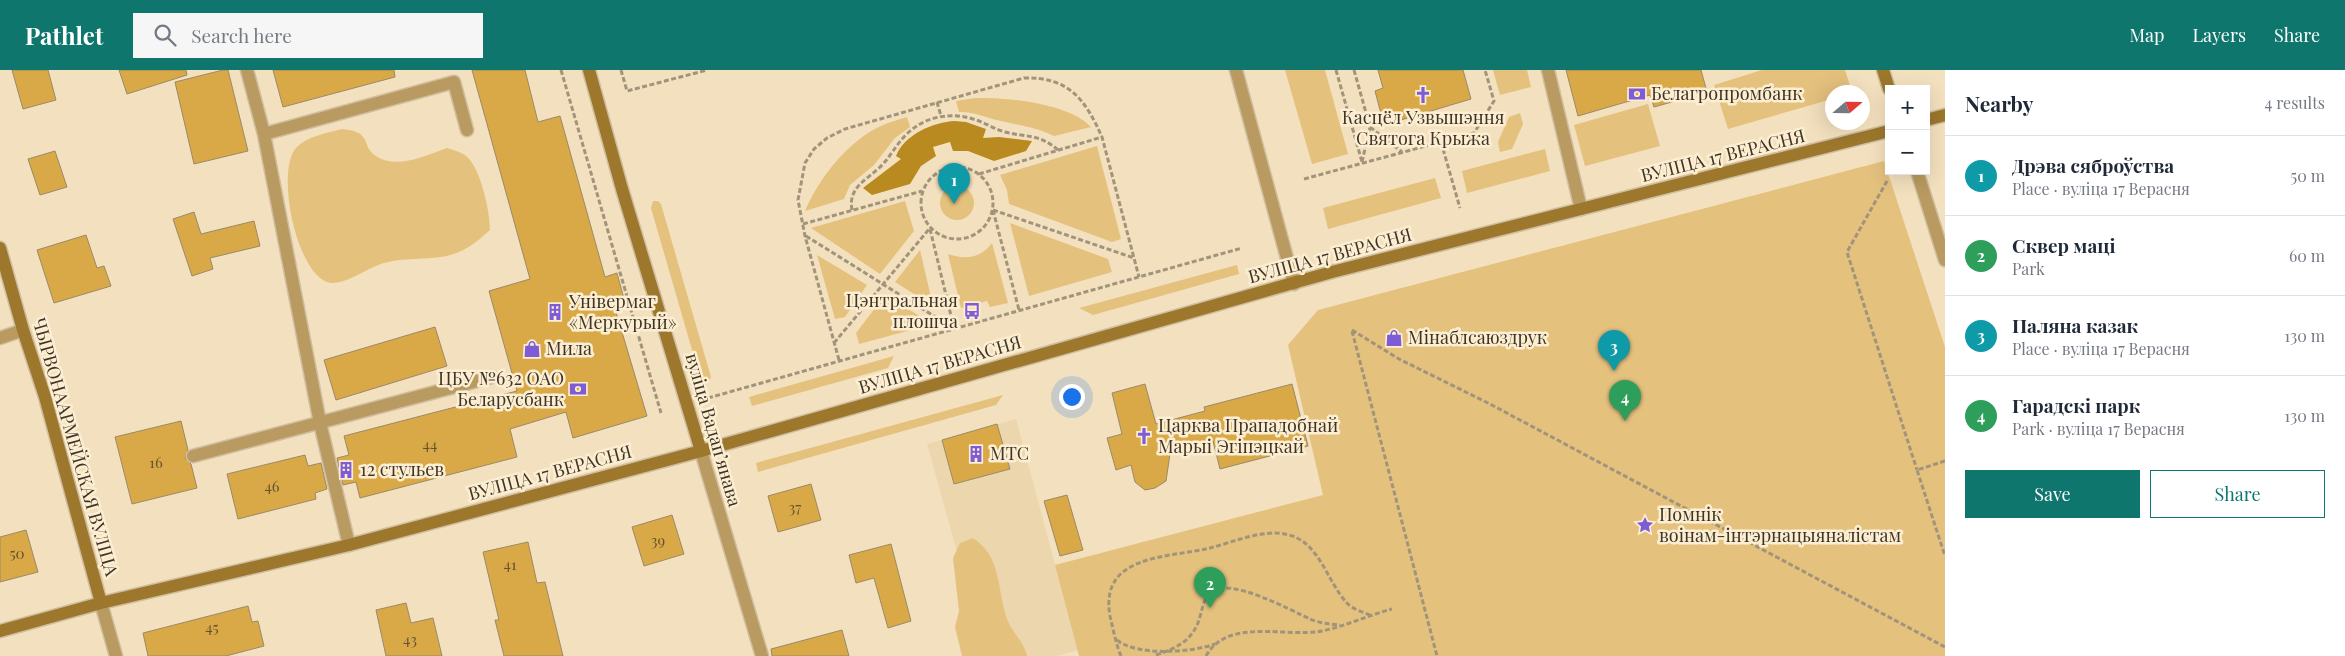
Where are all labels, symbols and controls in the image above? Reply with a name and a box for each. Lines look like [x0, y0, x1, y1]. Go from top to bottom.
search box [133, 13, 483, 58]
text: Pathlet [25, 19, 103, 51]
icon: search [151, 21, 179, 49]
text: Search here [191, 22, 292, 48]
text: Map [2129, 23, 2164, 47]
text: Layers [2192, 23, 2246, 47]
text: Share [2274, 23, 2320, 47]
place label: Белагропромбанк [1651, 81, 1802, 105]
bank icon: Белагропромбанк [1627, 84, 1647, 104]
church icon: Касцёл Узвышэння Святога Крыжа [1413, 85, 1433, 105]
north arrow [1825, 85, 1870, 130]
map controls [1885, 85, 1930, 175]
button: + [1885, 85, 1930, 130]
text: Nearby [1965, 89, 2034, 117]
text: 4 results [2264, 92, 2325, 113]
place label: Касцёл Узвышэння Святога Крыжа [1342, 105, 1505, 150]
street label: ВУЛІЦА 17 ВЕРАСНЯ [1638, 123, 1807, 187]
button: − [1885, 130, 1930, 175]
text: Дрэва сяброўства [2012, 152, 2174, 178]
pin: 1 [938, 163, 970, 204]
text: 1 [1978, 165, 1984, 186]
text: 50 m [2291, 165, 2325, 186]
text: Place · вуліца 17 Верасня [2012, 178, 2190, 199]
street label: ВУЛІЦА 17 ВЕРАСНЯ [1245, 222, 1414, 288]
text: Сквер маці [2012, 232, 2116, 258]
text: 2 [1977, 245, 1985, 266]
text: 60 m [2289, 245, 2325, 266]
text: Park [2012, 258, 2045, 279]
place label: Цэнтральная плошча [846, 288, 958, 333]
place label: Універмаг «Меркурый» [568, 289, 677, 334]
bus stop icon: Цэнтральная плошча [962, 301, 982, 321]
building icon: Універмаг «Меркурый» [545, 302, 565, 322]
text: Паляна казак [2012, 312, 2138, 338]
street label: ЧЫРВОНААРМЕЙСКАЯ ВУЛІЦА [28, 315, 125, 579]
place label: Мінаблсаюздрук [1408, 325, 1547, 349]
text: 3 [1977, 325, 1985, 346]
text: 130 m [2284, 325, 2325, 346]
shop icon: Мінаблсаюздрук [1384, 328, 1404, 348]
street label: ВУЛІЦА 17 ВЕРАСНЯ [855, 329, 1024, 399]
pin: 3 [1598, 330, 1630, 371]
place label: Мила [546, 336, 592, 360]
text: Place · вуліца 17 Верасня [2012, 338, 2190, 359]
shop icon: Мила [522, 339, 542, 359]
street label: вуліца Вадапʼянава [681, 350, 747, 509]
place label: ЦБУ №632 ОАО Беларусбанк [438, 366, 564, 411]
bank icon: ЦБУ №632 ОАО Беларусбанк [568, 379, 588, 399]
pin: 4 [1609, 380, 1641, 421]
your location [1059, 384, 1085, 410]
text: Гарадскі парк [2012, 392, 2140, 418]
text: 4 [1977, 405, 1985, 426]
text: 130 m [2284, 405, 2325, 426]
place label: Царква Прападобнай Марыі Эгіпэцкай [1158, 413, 1338, 458]
text: Park · вуліца 17 Верасня [2012, 418, 2185, 439]
church icon: Царква Прападобнай Марыі Эгіпэцкай [1134, 426, 1154, 446]
house number: 44 [423, 434, 437, 454]
street label: ВУЛІЦА 17 ВЕРАСНЯ [465, 439, 634, 505]
place label: МТС [990, 441, 1029, 465]
building icon: МТС [966, 444, 986, 464]
house number: 16 [149, 452, 163, 472]
place label: 12 стульев [360, 457, 444, 481]
building icon: 12 стульев [336, 460, 356, 480]
button: Save [1965, 470, 2140, 518]
button: Share [2150, 470, 2325, 518]
house number: 46 [264, 476, 280, 496]
house number: 37 [789, 497, 801, 517]
place label: Помнік воінам-інтэрнацыяналістам [1659, 502, 1901, 547]
place icon: Помнік воінам-інтэрнацыяналістам [1635, 515, 1655, 535]
house number: 39 [651, 530, 665, 550]
house number: 50 [9, 543, 25, 563]
house number: 41 [504, 554, 517, 574]
pin: 2 [1194, 567, 1226, 608]
house number: 45 [205, 617, 219, 637]
house number: 43 [403, 629, 417, 649]

